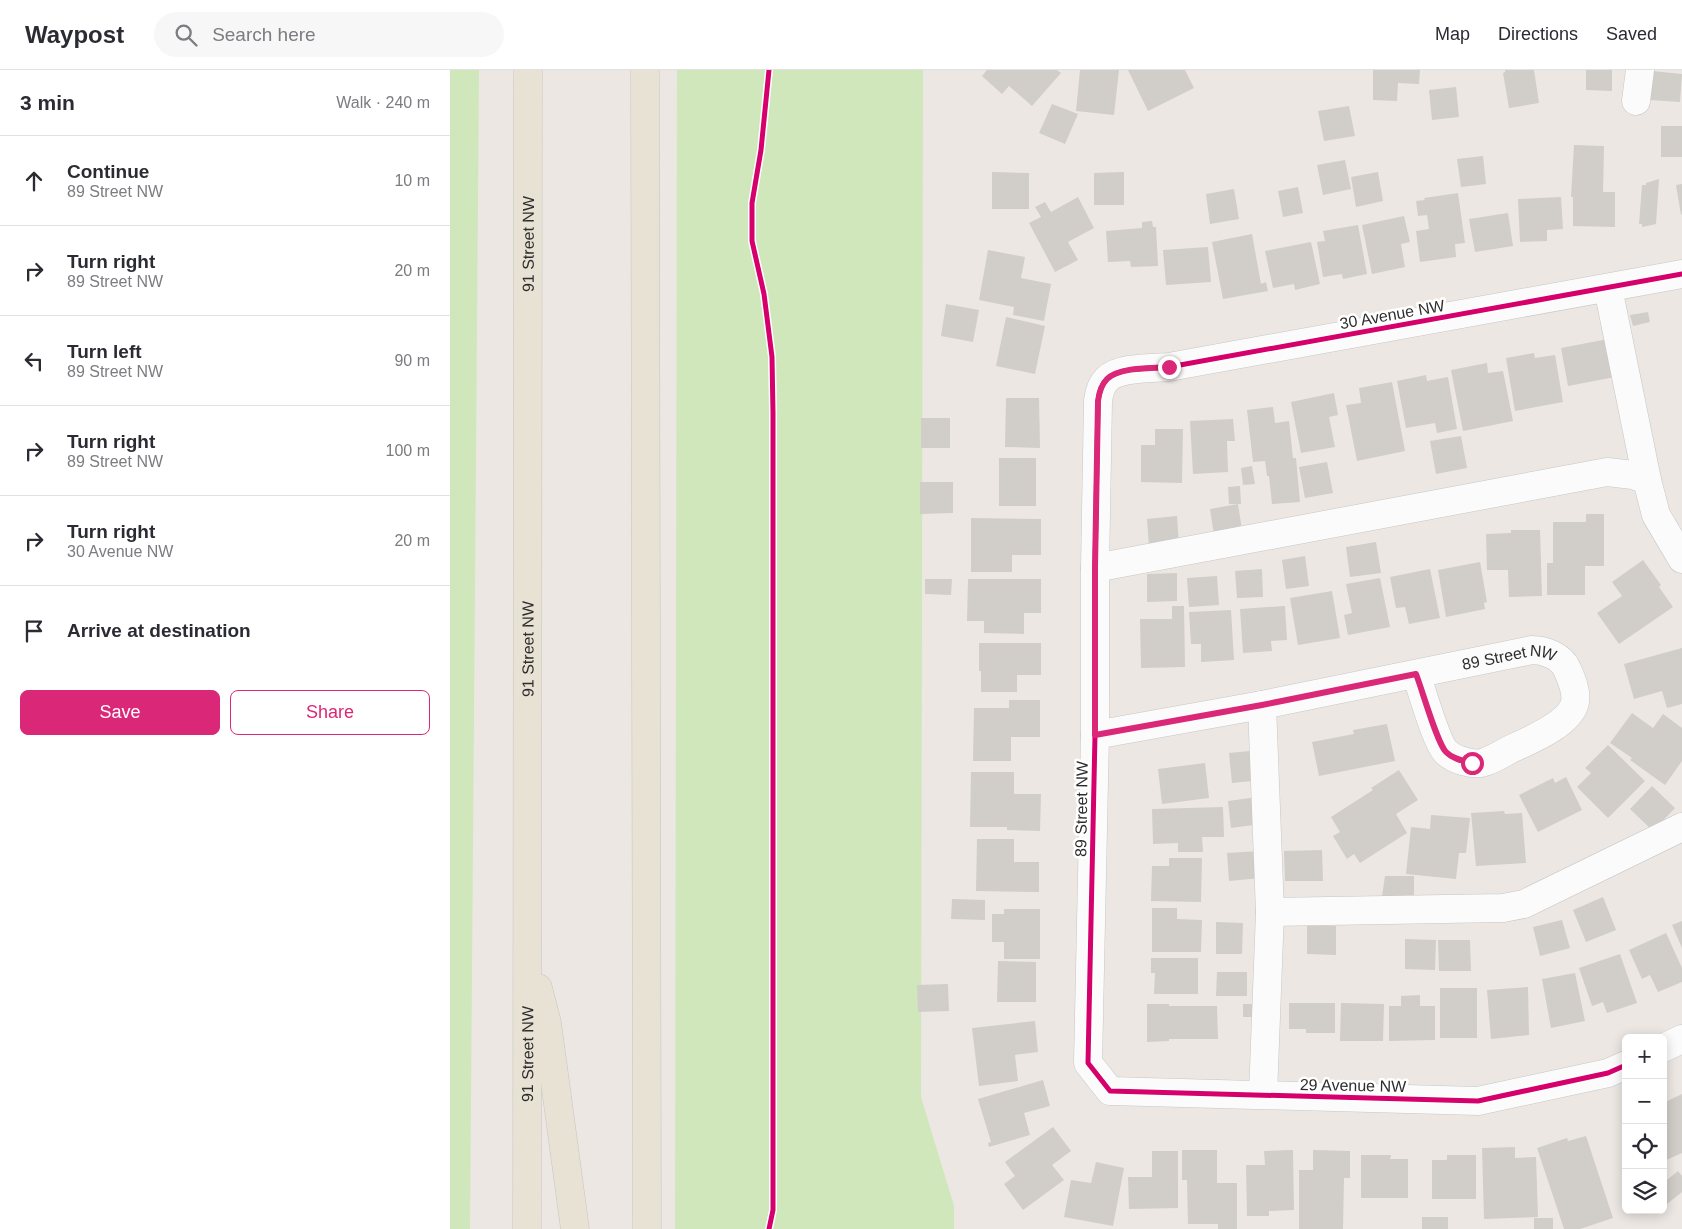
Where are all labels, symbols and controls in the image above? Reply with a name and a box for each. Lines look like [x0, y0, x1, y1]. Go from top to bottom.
search box [154, 12, 504, 57]
text: Waypost [25, 21, 124, 48]
icon: search [172, 21, 200, 49]
text: Search here [212, 24, 316, 45]
text: Map [1435, 24, 1470, 44]
text: Directions [1498, 24, 1578, 44]
text: Saved [1606, 24, 1657, 44]
text: 3 min [20, 91, 75, 114]
text: Walk · 240 m [336, 94, 430, 111]
text: Continue [67, 161, 149, 182]
icon: ahead [20, 167, 48, 195]
text: 10 m [394, 172, 430, 189]
text: 89 Street NW [67, 183, 163, 200]
street label: 91 Street NW [520, 195, 537, 292]
text: Turn right [67, 251, 155, 272]
icon: right [20, 257, 48, 285]
text: 20 m [394, 262, 430, 279]
text: 89 Street NW [67, 273, 163, 290]
street label: 30 Avenue NW [1338, 297, 1447, 332]
text: Turn left [67, 341, 142, 362]
icon: left [20, 347, 48, 375]
text: 90 m [394, 352, 430, 369]
route end [1158, 356, 1181, 379]
text: 89 Street NW [67, 363, 163, 380]
text: Turn right [67, 431, 155, 452]
icon: right [20, 437, 48, 465]
text: 100 m [386, 442, 430, 459]
text: 89 Street NW [67, 453, 163, 470]
text: Turn right [67, 521, 155, 542]
icon: right [20, 527, 48, 555]
text: 20 m [394, 532, 430, 549]
text: 30 Avenue NW [67, 543, 173, 560]
street label: 91 Street NW [519, 600, 537, 697]
icon: arrive [20, 617, 48, 645]
text: Arrive at destination [67, 620, 251, 641]
street label: 89 Street NW [1461, 642, 1560, 673]
button: Save [20, 690, 220, 735]
button: Share [230, 690, 430, 735]
route start [1461, 752, 1484, 775]
street label: 89 Street NW [1072, 760, 1091, 857]
street label: 91 Street NW [519, 1005, 536, 1102]
map controls [1622, 1034, 1667, 1214]
button: + [1622, 1034, 1667, 1079]
street label: 29 Avenue NW [1300, 1076, 1407, 1095]
button: − [1622, 1079, 1667, 1124]
button: locate [1622, 1124, 1667, 1169]
button: layers [1622, 1169, 1667, 1214]

